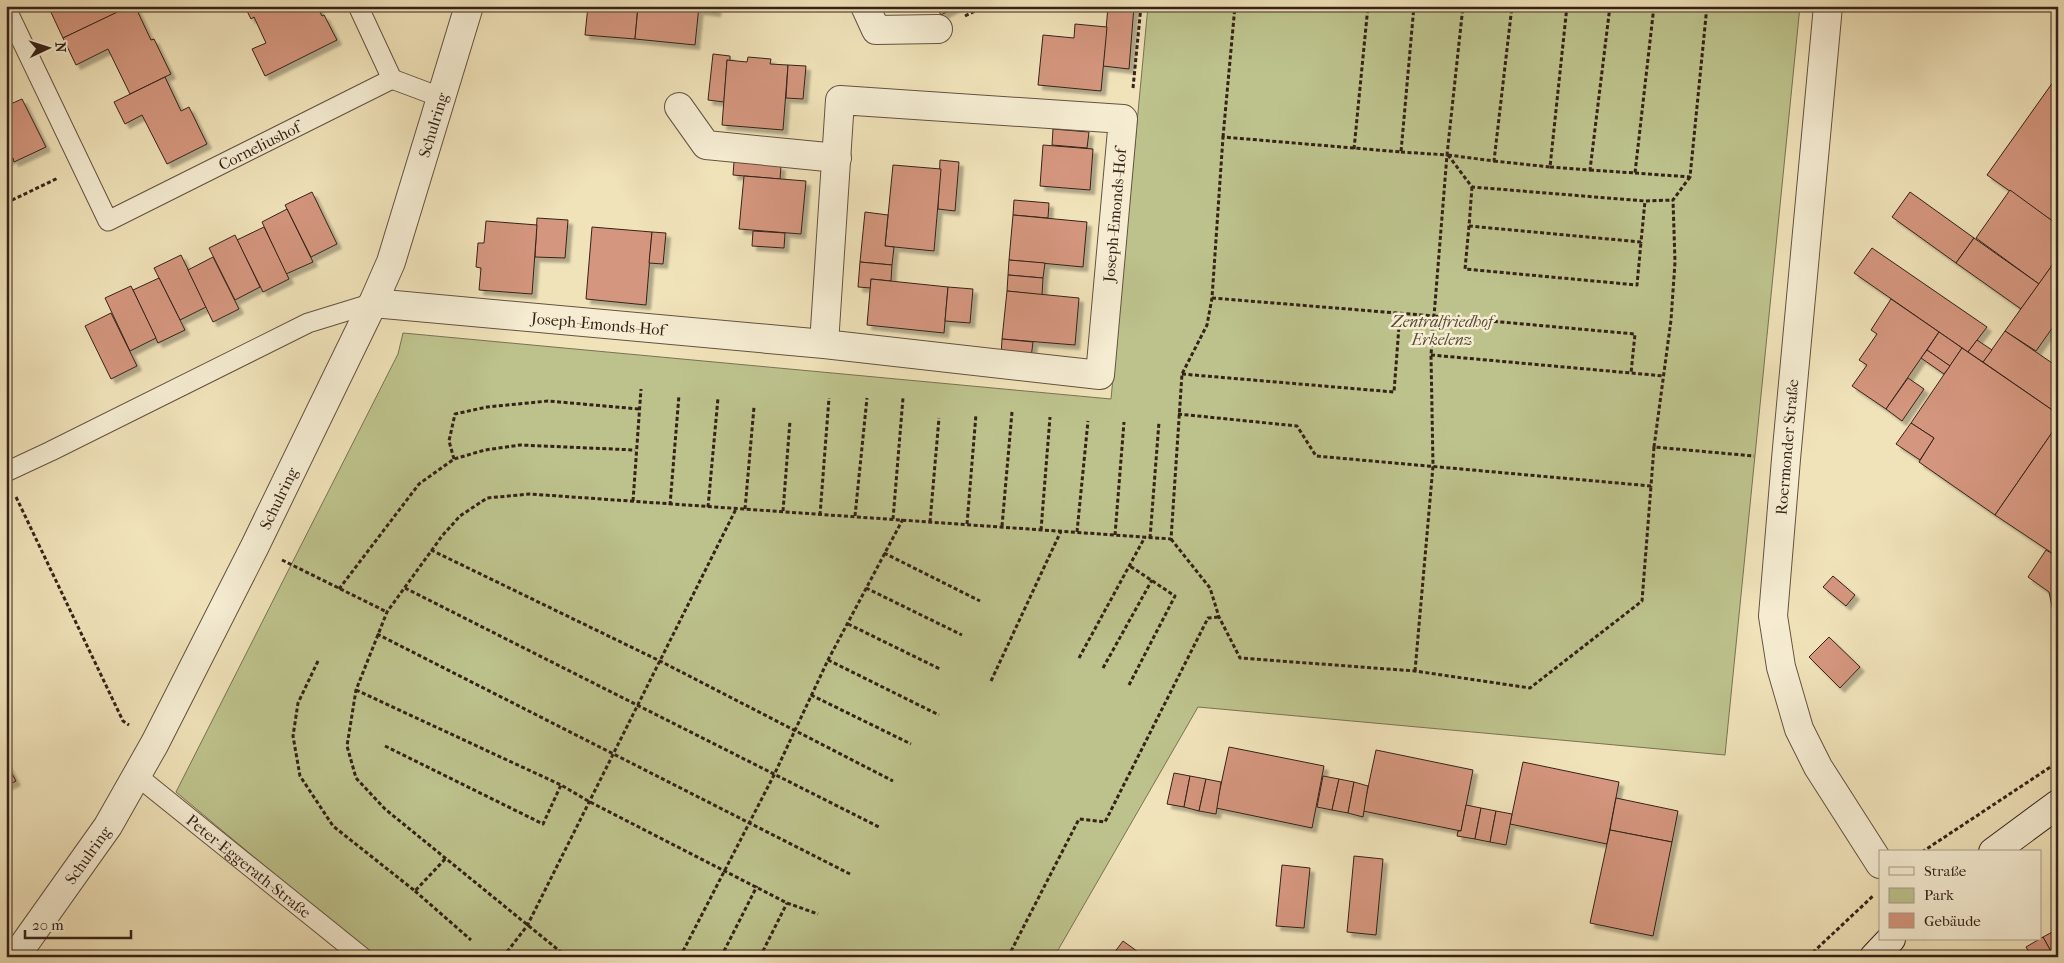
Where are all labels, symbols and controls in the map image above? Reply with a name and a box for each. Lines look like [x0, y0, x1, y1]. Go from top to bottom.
north arrow [22, 22, 72, 72]
text: N [52, 41, 69, 53]
street label: Schulring [414, 90, 452, 160]
street label: Corneliushof [215, 115, 306, 174]
street label: Joseph-Emonds-Hof [1099, 144, 1130, 285]
street label: Joseph-Emonds-Hof [528, 308, 669, 339]
park label: Zentralfriedhof Erkelenz [1391, 312, 1496, 349]
street label: Roermonder Straße [1772, 378, 1802, 516]
street label: Schulring [255, 464, 302, 533]
street label: Peter-Eggerath-Straße [183, 810, 315, 922]
street label: Schulring [60, 822, 115, 888]
legend [1879, 850, 2042, 940]
text: Straße [1924, 862, 1967, 880]
text: Park [1924, 886, 1954, 904]
scale bar [25, 908, 131, 940]
text: Gebäude [1924, 912, 1981, 930]
text: 20 m [32, 916, 64, 934]

